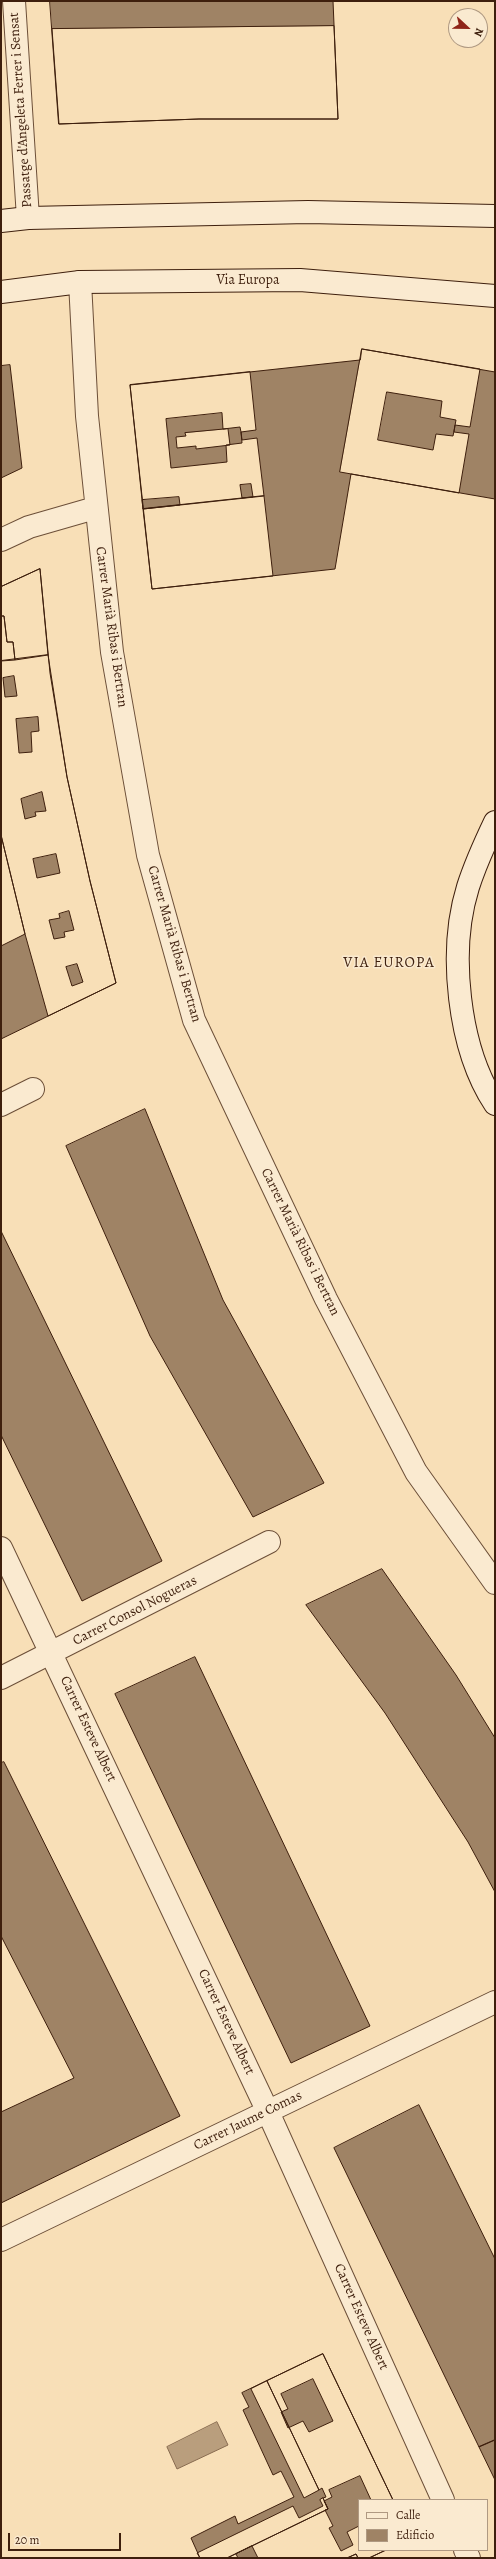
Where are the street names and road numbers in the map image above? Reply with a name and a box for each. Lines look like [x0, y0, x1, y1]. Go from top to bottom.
street label: Passatge d'Angeleta Ferrer i Sensat [6, 12, 36, 208]
street label: Via Europa [217, 273, 279, 289]
street label: Carrer Marià Ribas i Bertran [91, 546, 131, 708]
street label: Carrer Marià Ribas i Bertran [144, 864, 204, 1024]
street label: Carrer Marià Ribas i Bertran [257, 1165, 343, 1319]
street label: Carrer Consol Nogueras [70, 1572, 200, 1650]
street label: Carrer Esteve Albert [56, 1673, 120, 1785]
street label: Carrer Esteve Albert [194, 1966, 258, 2078]
street label: Carrer Jaume Comas [191, 2087, 305, 2155]
street label: Carrer Esteve Albert [330, 2261, 392, 2373]

